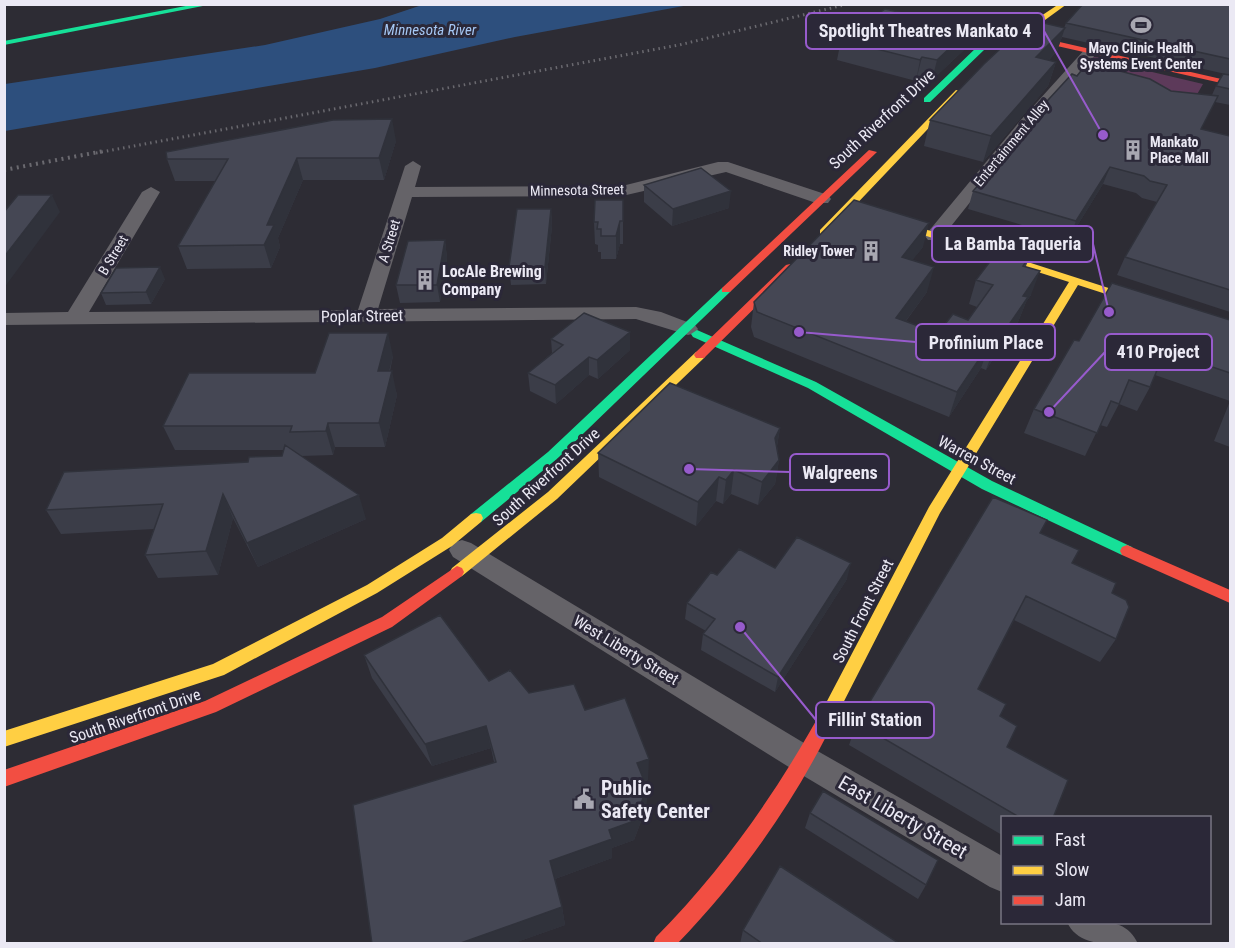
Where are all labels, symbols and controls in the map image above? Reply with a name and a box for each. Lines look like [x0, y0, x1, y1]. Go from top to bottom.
callout: Spotlight Theatres Mankato 4 [806, 13, 1044, 49]
sports icon: Mayo Clinic Health Systems Event Center [1129, 13, 1153, 37]
text: Spotlight Theatres Mankato 4 [819, 20, 1031, 41]
water label: Minnesota River [384, 21, 477, 39]
place label: Mayo Clinic Health Systems Event Center [1080, 40, 1203, 72]
street label: South Riverfront Drive [825, 65, 939, 173]
street label: Entertainment Alley [970, 96, 1052, 189]
place label: Mankato Place Mall [1150, 134, 1209, 166]
building icon: Mankato Place Mall [1121, 138, 1145, 162]
street label: Minnesota Street [530, 181, 624, 199]
street label: A Street [375, 218, 403, 264]
callout: La Bamba Taqueria [932, 226, 1093, 262]
street label: B Street [95, 232, 131, 278]
text: La Bamba Taqueria [945, 233, 1081, 254]
building icon: Ridley Tower [859, 239, 883, 263]
place label: Ridley Tower [783, 243, 854, 259]
place label: LocAle Brewing Company [442, 262, 542, 299]
building icon: LocAle Brewing Company [413, 268, 437, 292]
street label: Poplar Street [321, 306, 403, 326]
callout: Profinium Place [916, 324, 1055, 360]
text: Profinium Place [929, 332, 1044, 353]
callout: 410 Project [1105, 334, 1212, 370]
text: 410 Project [1116, 341, 1200, 362]
street label: South Riverfront Drive [489, 424, 603, 530]
street label: Warren Street [935, 432, 1019, 489]
callout: Walgreens [790, 454, 889, 490]
text: Walgreens [802, 462, 878, 483]
street label: South Front Street [829, 556, 897, 666]
street label: West Liberty Street [570, 611, 682, 689]
street label: South Riverfront Drive [67, 685, 203, 747]
callout: Fillin' Station [816, 702, 934, 738]
text: Fillin' Station [828, 709, 922, 730]
street label: East Liberty Street [834, 770, 972, 864]
place label: Public Safety Center [601, 776, 710, 823]
public building icon: Public Safety Center [572, 787, 596, 811]
legend [1001, 816, 1211, 924]
text: Fast [1055, 829, 1086, 850]
text: Slow [1055, 859, 1090, 880]
text: Jam [1055, 889, 1086, 910]

